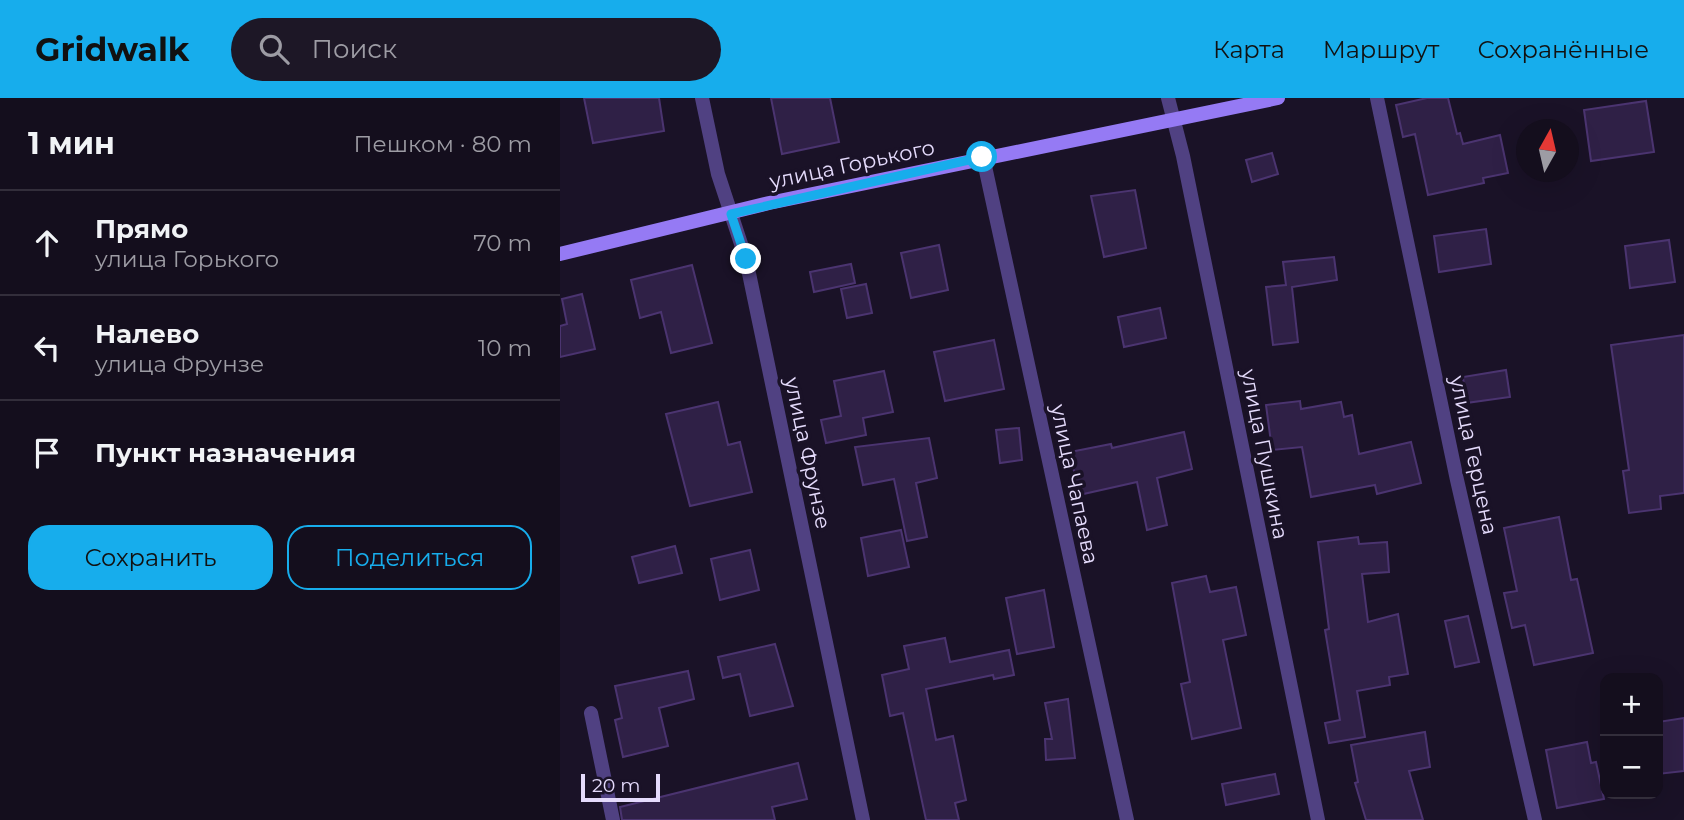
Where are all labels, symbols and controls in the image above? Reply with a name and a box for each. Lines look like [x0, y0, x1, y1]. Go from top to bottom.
search box [231, 18, 721, 81]
text: Gridwalk [35, 29, 189, 69]
icon: search [255, 30, 293, 68]
text: Поиск [311, 33, 397, 65]
text: Карта [1213, 35, 1285, 64]
text: Маршрут [1323, 35, 1439, 64]
text: Сохранённые [1477, 35, 1649, 64]
north arrow [1516, 119, 1579, 182]
text: 1 мин [28, 125, 115, 162]
text: Пешком · 80 m [354, 130, 532, 158]
street label: улица Горького [766, 134, 937, 194]
route start [966, 141, 997, 172]
text: Прямо [95, 213, 188, 245]
icon: ahead [28, 224, 66, 262]
text: 70 m [473, 229, 532, 257]
route end [730, 243, 761, 274]
text: улица Горького [95, 245, 279, 273]
text: Налево [95, 318, 199, 350]
icon: left [28, 329, 66, 367]
text: 10 m [478, 334, 532, 362]
text: улица Фрунзе [95, 350, 264, 378]
street label: улица Пушкина [1236, 366, 1294, 541]
street label: улица Герцена [1445, 372, 1503, 537]
street label: улица Фрунзе [780, 374, 836, 531]
street label: улица Чапаева [1046, 401, 1104, 566]
icon: arrive [28, 434, 66, 472]
text: Пункт назначения [95, 437, 356, 469]
button: Сохранить [28, 525, 273, 590]
button: Поделиться [287, 525, 532, 590]
map controls [1600, 673, 1663, 799]
button: + [1600, 673, 1663, 736]
button: − [1600, 736, 1663, 799]
scale bar [581, 771, 660, 803]
text: 20 m [592, 774, 640, 797]

